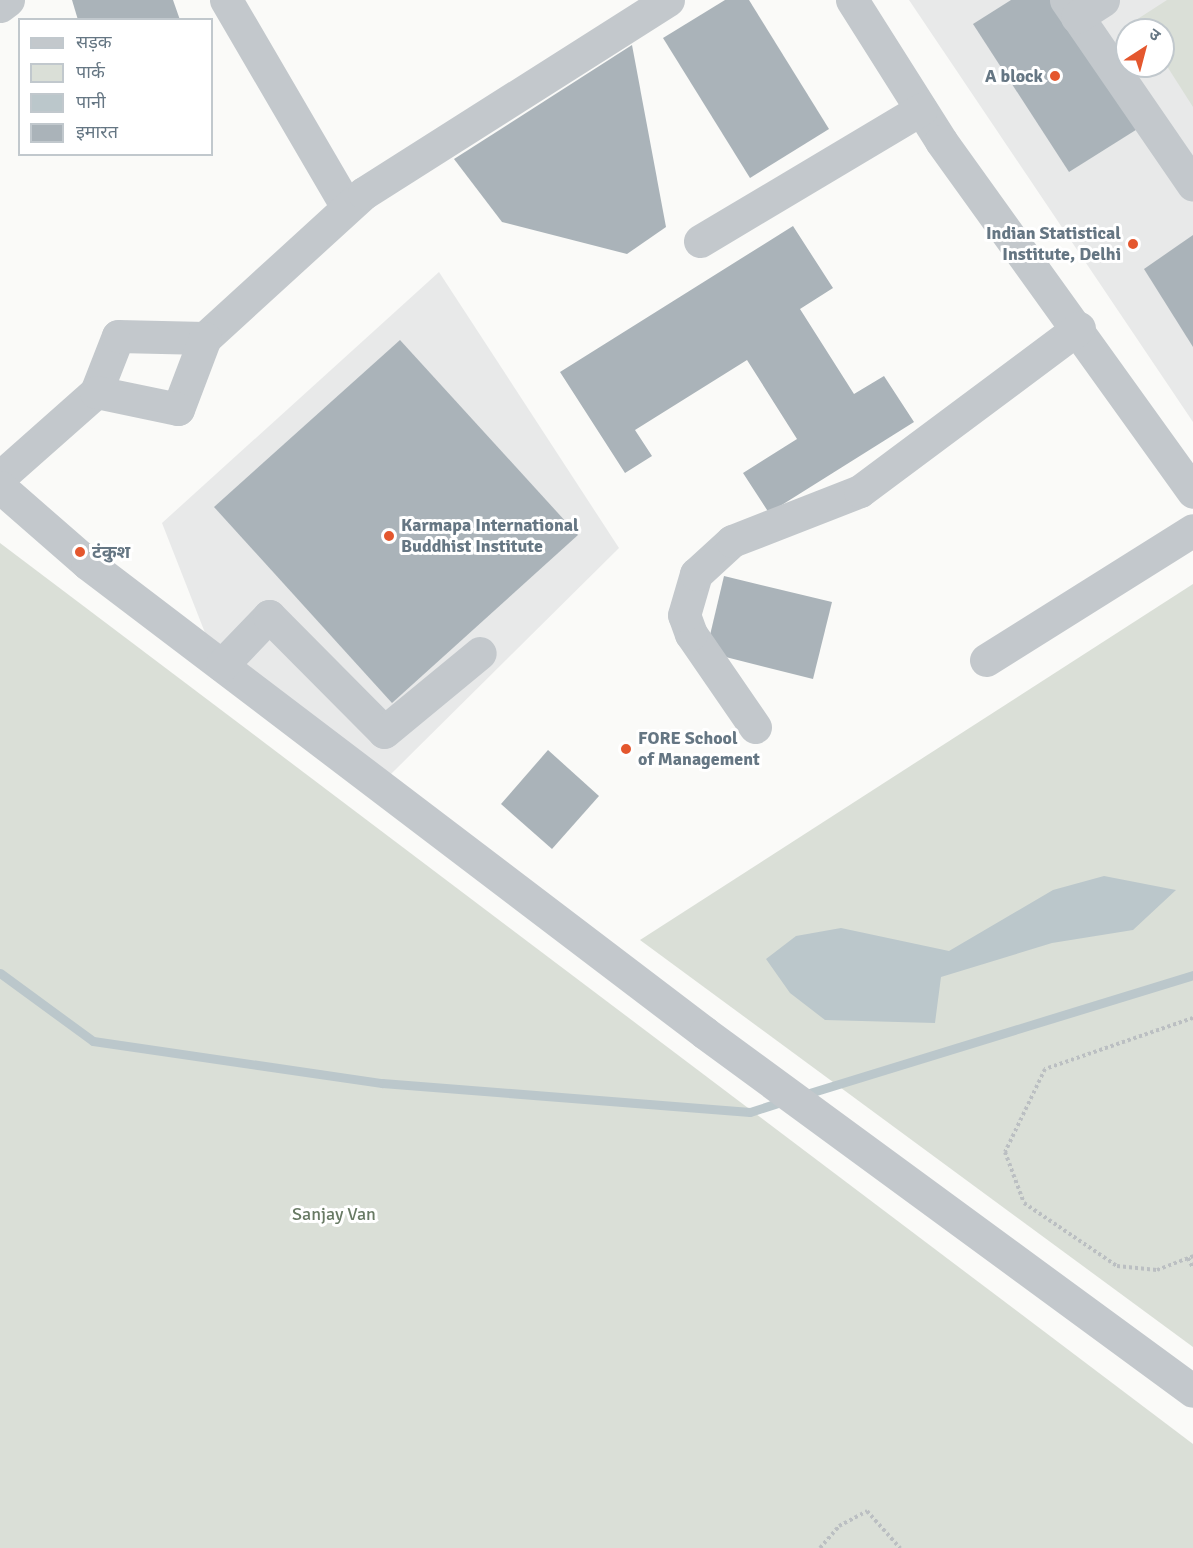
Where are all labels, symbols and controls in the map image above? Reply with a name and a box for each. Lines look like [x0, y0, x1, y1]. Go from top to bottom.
legend [18, 18, 213, 156]
north arrow [1115, 18, 1175, 78]
text: उ [1145, 24, 1164, 46]
text: सड़क [76, 31, 112, 53]
text: पार्क [76, 61, 105, 83]
place label: A block [985, 65, 1043, 87]
marker: A block [1048, 69, 1062, 83]
text: पानी [76, 91, 106, 113]
text: इमारत [76, 121, 118, 143]
place label: Indian Statistical Institute, Delhi [986, 223, 1121, 266]
marker: Indian Statistical Institute, Delhi [1126, 237, 1140, 251]
place label: Karmapa International Buddhist Institute [401, 515, 579, 558]
marker: Karmapa International Buddhist Institute [382, 529, 396, 543]
place label: टंकुश [92, 541, 130, 563]
marker: टंकुश [73, 545, 87, 559]
place label: FORE School of Management [638, 728, 760, 771]
marker: FORE School of Management [619, 742, 633, 756]
park label: Sanjay Van [292, 1203, 376, 1225]

